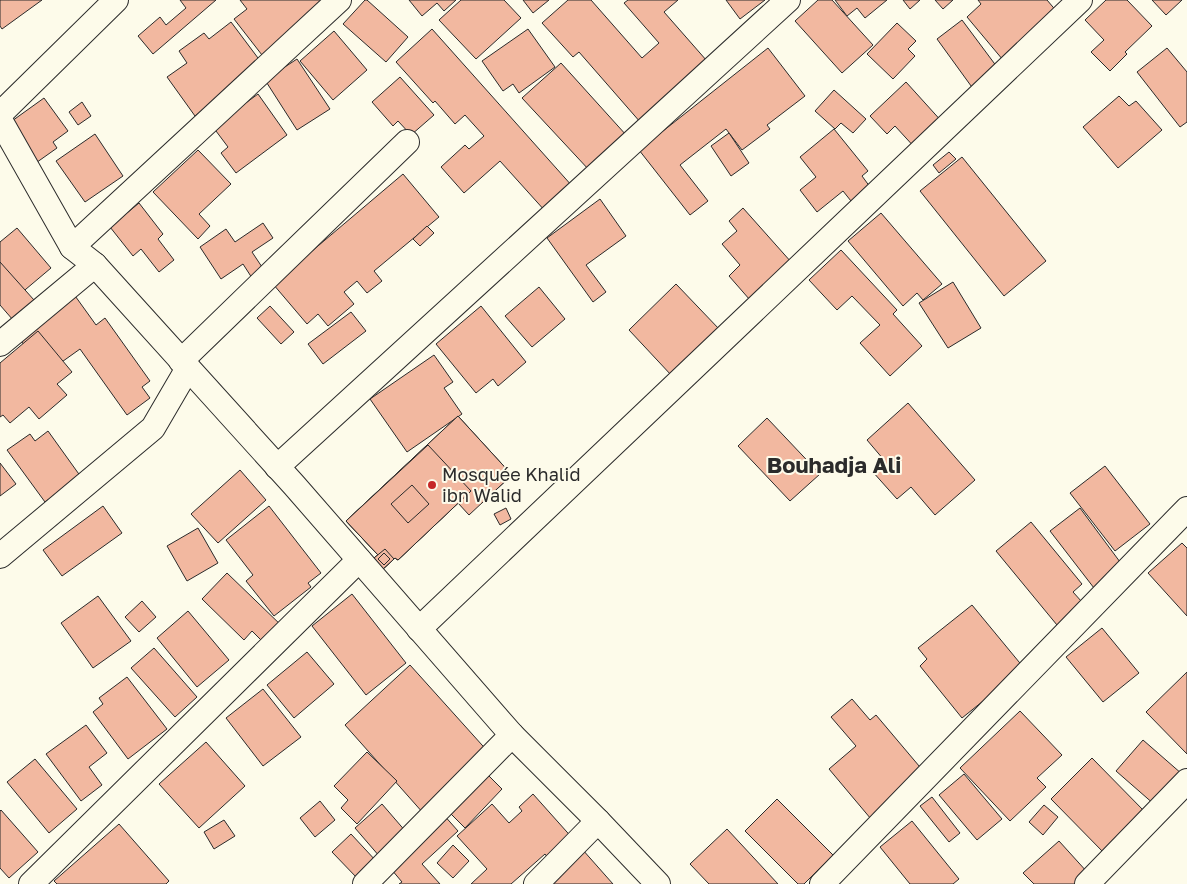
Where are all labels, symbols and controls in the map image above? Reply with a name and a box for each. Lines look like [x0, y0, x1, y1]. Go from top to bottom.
district label: Bouhadja Ali [767, 451, 901, 478]
place label: Mosquée Khalid ibn Walid [442, 463, 580, 506]
marker: Mosquée Khalid ibn Walid [426, 479, 438, 491]

